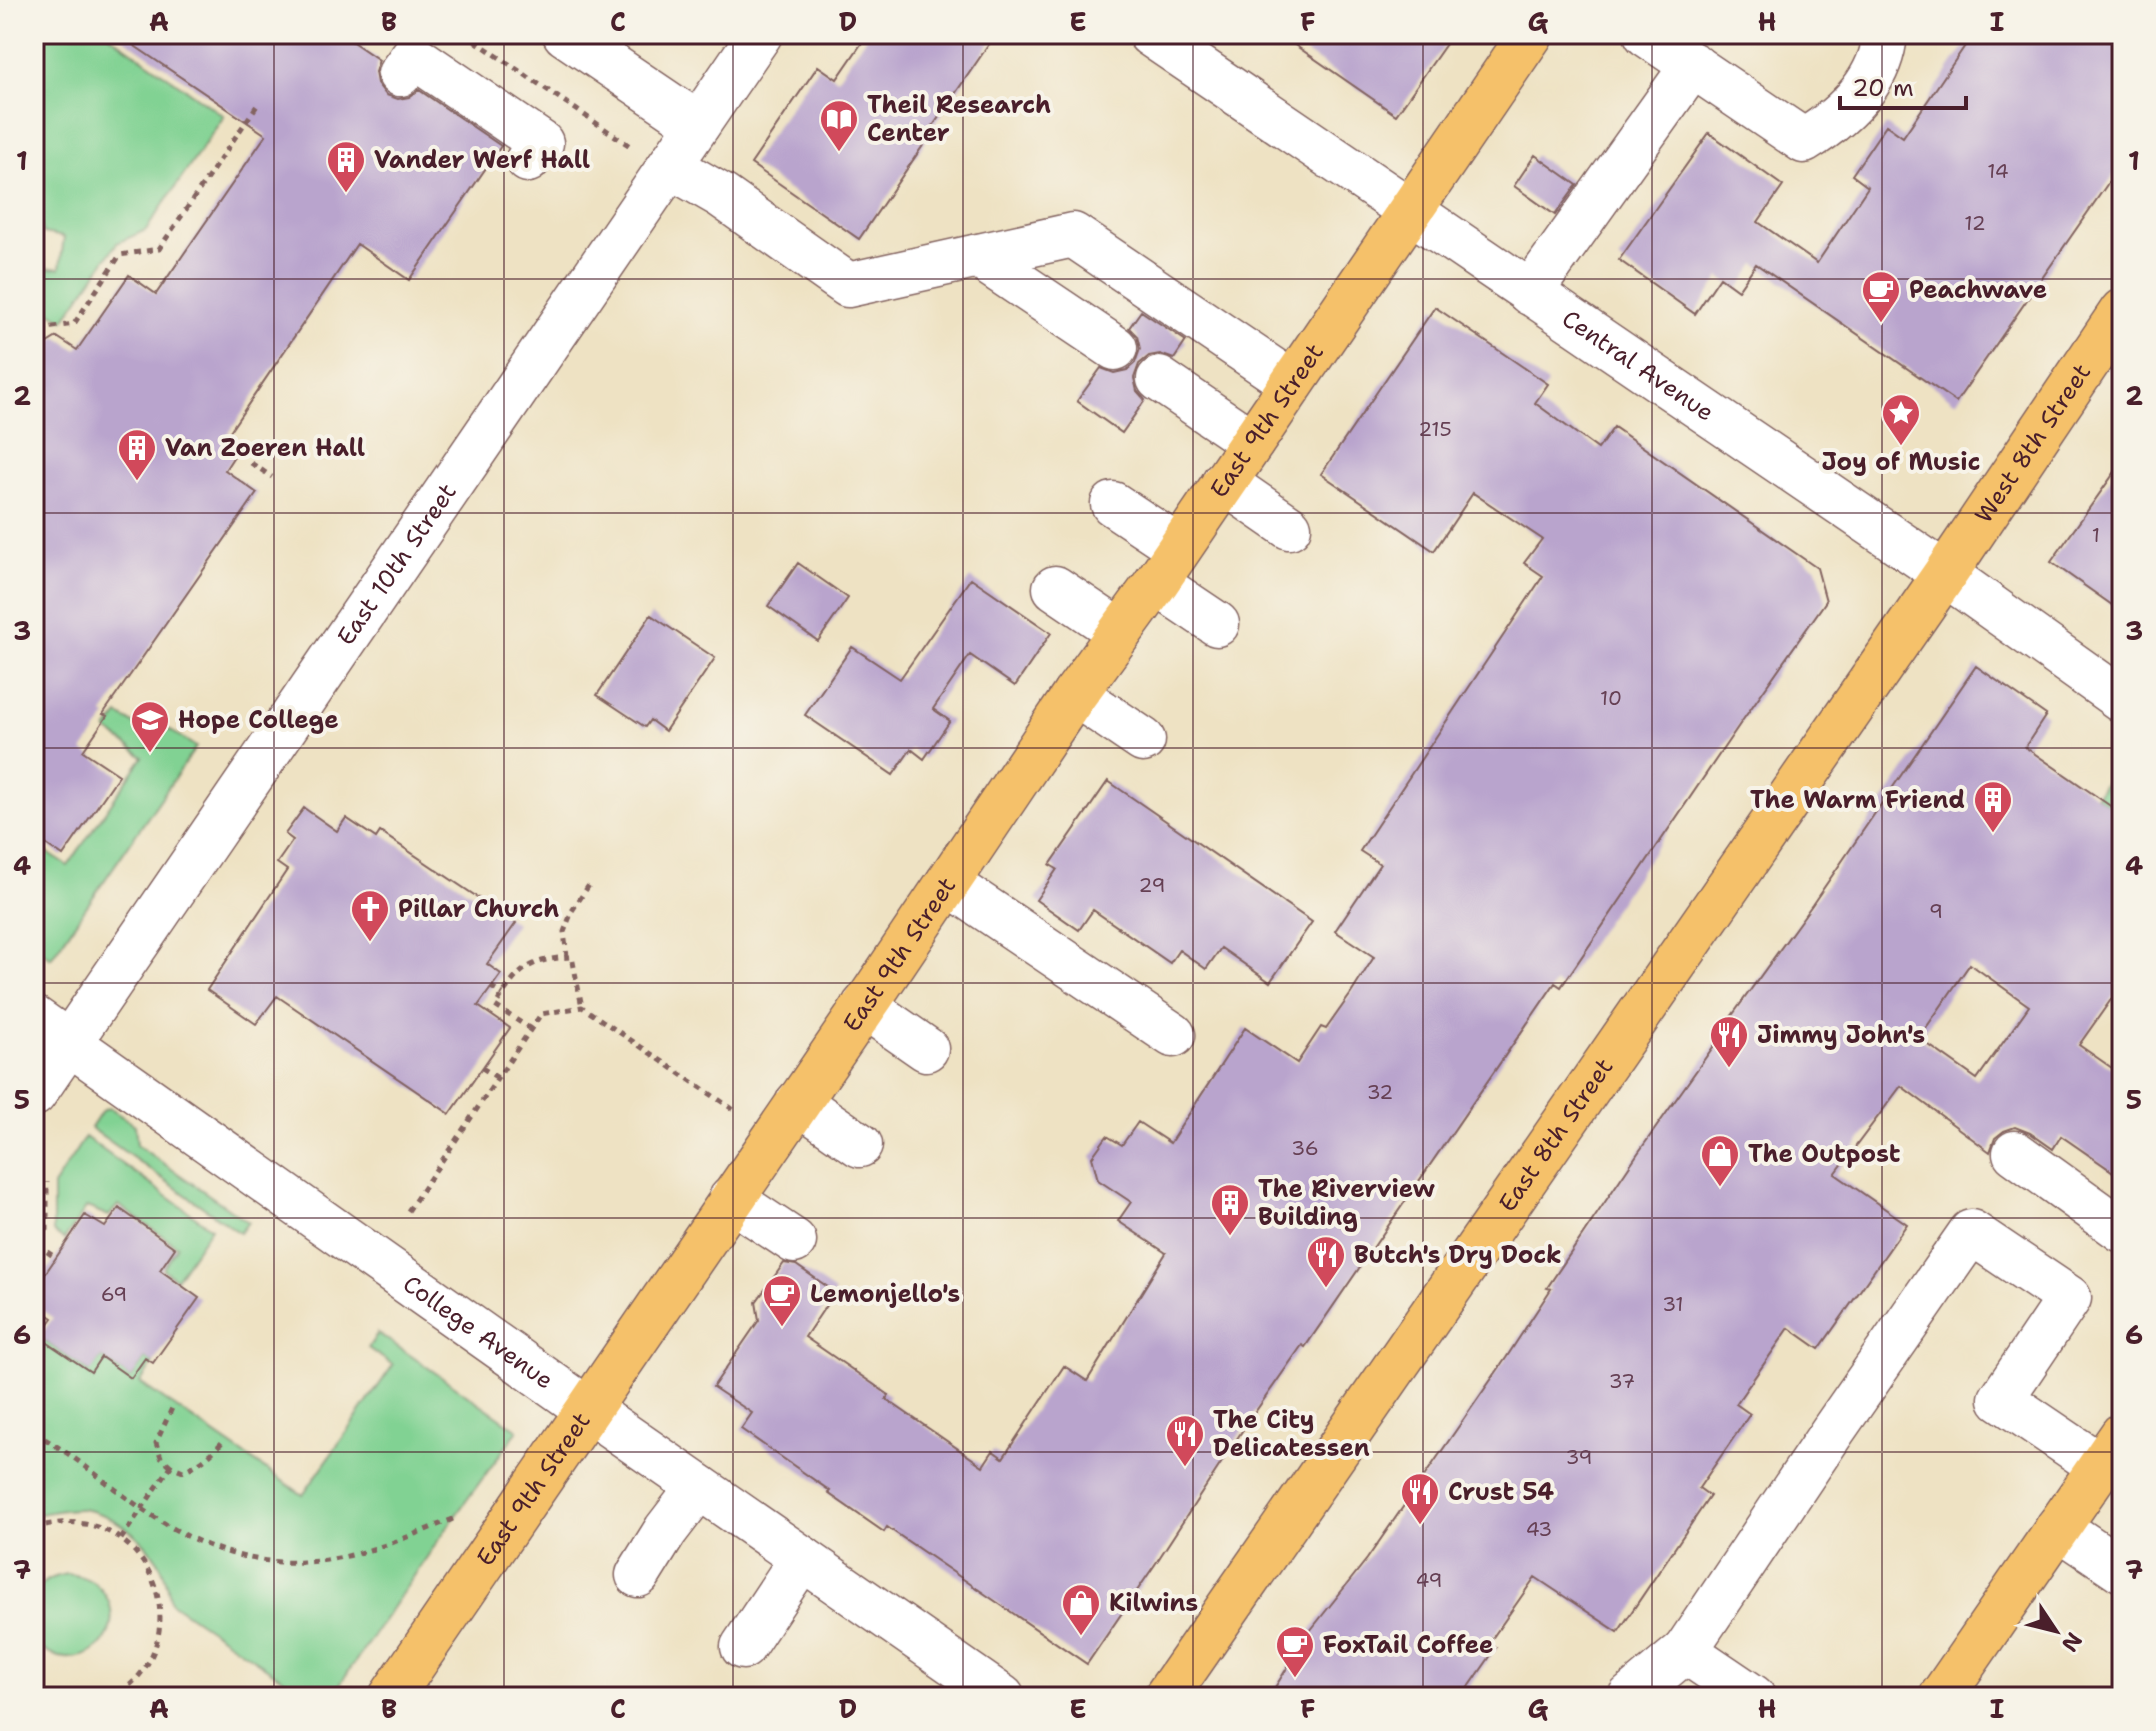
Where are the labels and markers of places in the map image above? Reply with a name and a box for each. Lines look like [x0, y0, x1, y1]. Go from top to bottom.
place label: Theil Research Center [867, 89, 1051, 149]
library icon: Theil Research Center [818, 98, 860, 153]
building icon: Vander Werf Hall [325, 139, 367, 194]
place label: Vander Werf Hall [374, 144, 590, 176]
cafe icon: Peachwave [1860, 269, 1902, 324]
place label: Peachwave [1909, 274, 2047, 306]
place icon: Joy of Music [1880, 392, 1922, 447]
building icon: Van Zoeren Hall [116, 427, 158, 482]
place label: Van Zoeren Hall [165, 432, 365, 464]
place label: Joy of Music [1822, 446, 1980, 478]
school or university icon: Hope College [129, 699, 171, 754]
place label: Hope College [178, 704, 339, 736]
building icon: The Warm Friend [1972, 779, 2014, 834]
place label: The Warm Friend [1750, 784, 1965, 816]
church icon: Pillar Church [349, 888, 391, 943]
place label: Pillar Church [398, 893, 559, 925]
restaurant icon: Jimmy John's [1708, 1014, 1750, 1069]
place label: Jimmy John's [1757, 1019, 1925, 1051]
shop icon: The Outpost [1699, 1133, 1741, 1188]
place label: The Outpost [1748, 1138, 1901, 1170]
place label: The Riverview Building [1258, 1173, 1435, 1233]
building icon: The Riverview Building [1209, 1182, 1251, 1237]
restaurant icon: Butch's Dry Dock [1305, 1234, 1347, 1289]
place label: Butch's Dry Dock [1354, 1239, 1562, 1271]
cafe icon: Lemonjello's [761, 1273, 803, 1328]
place label: Lemonjello's [810, 1278, 960, 1310]
place label: The City Delicatessen [1213, 1404, 1370, 1464]
restaurant icon: The City Delicatessen [1164, 1413, 1206, 1468]
restaurant icon: Crust 54 [1399, 1471, 1441, 1526]
place label: Crust 54 [1448, 1476, 1554, 1508]
shop icon: Kilwins [1060, 1582, 1102, 1637]
place label: Kilwins [1109, 1587, 1198, 1619]
cafe icon: FoxTail Coffee [1274, 1624, 1316, 1679]
place label: FoxTail Coffee [1323, 1629, 1494, 1661]

